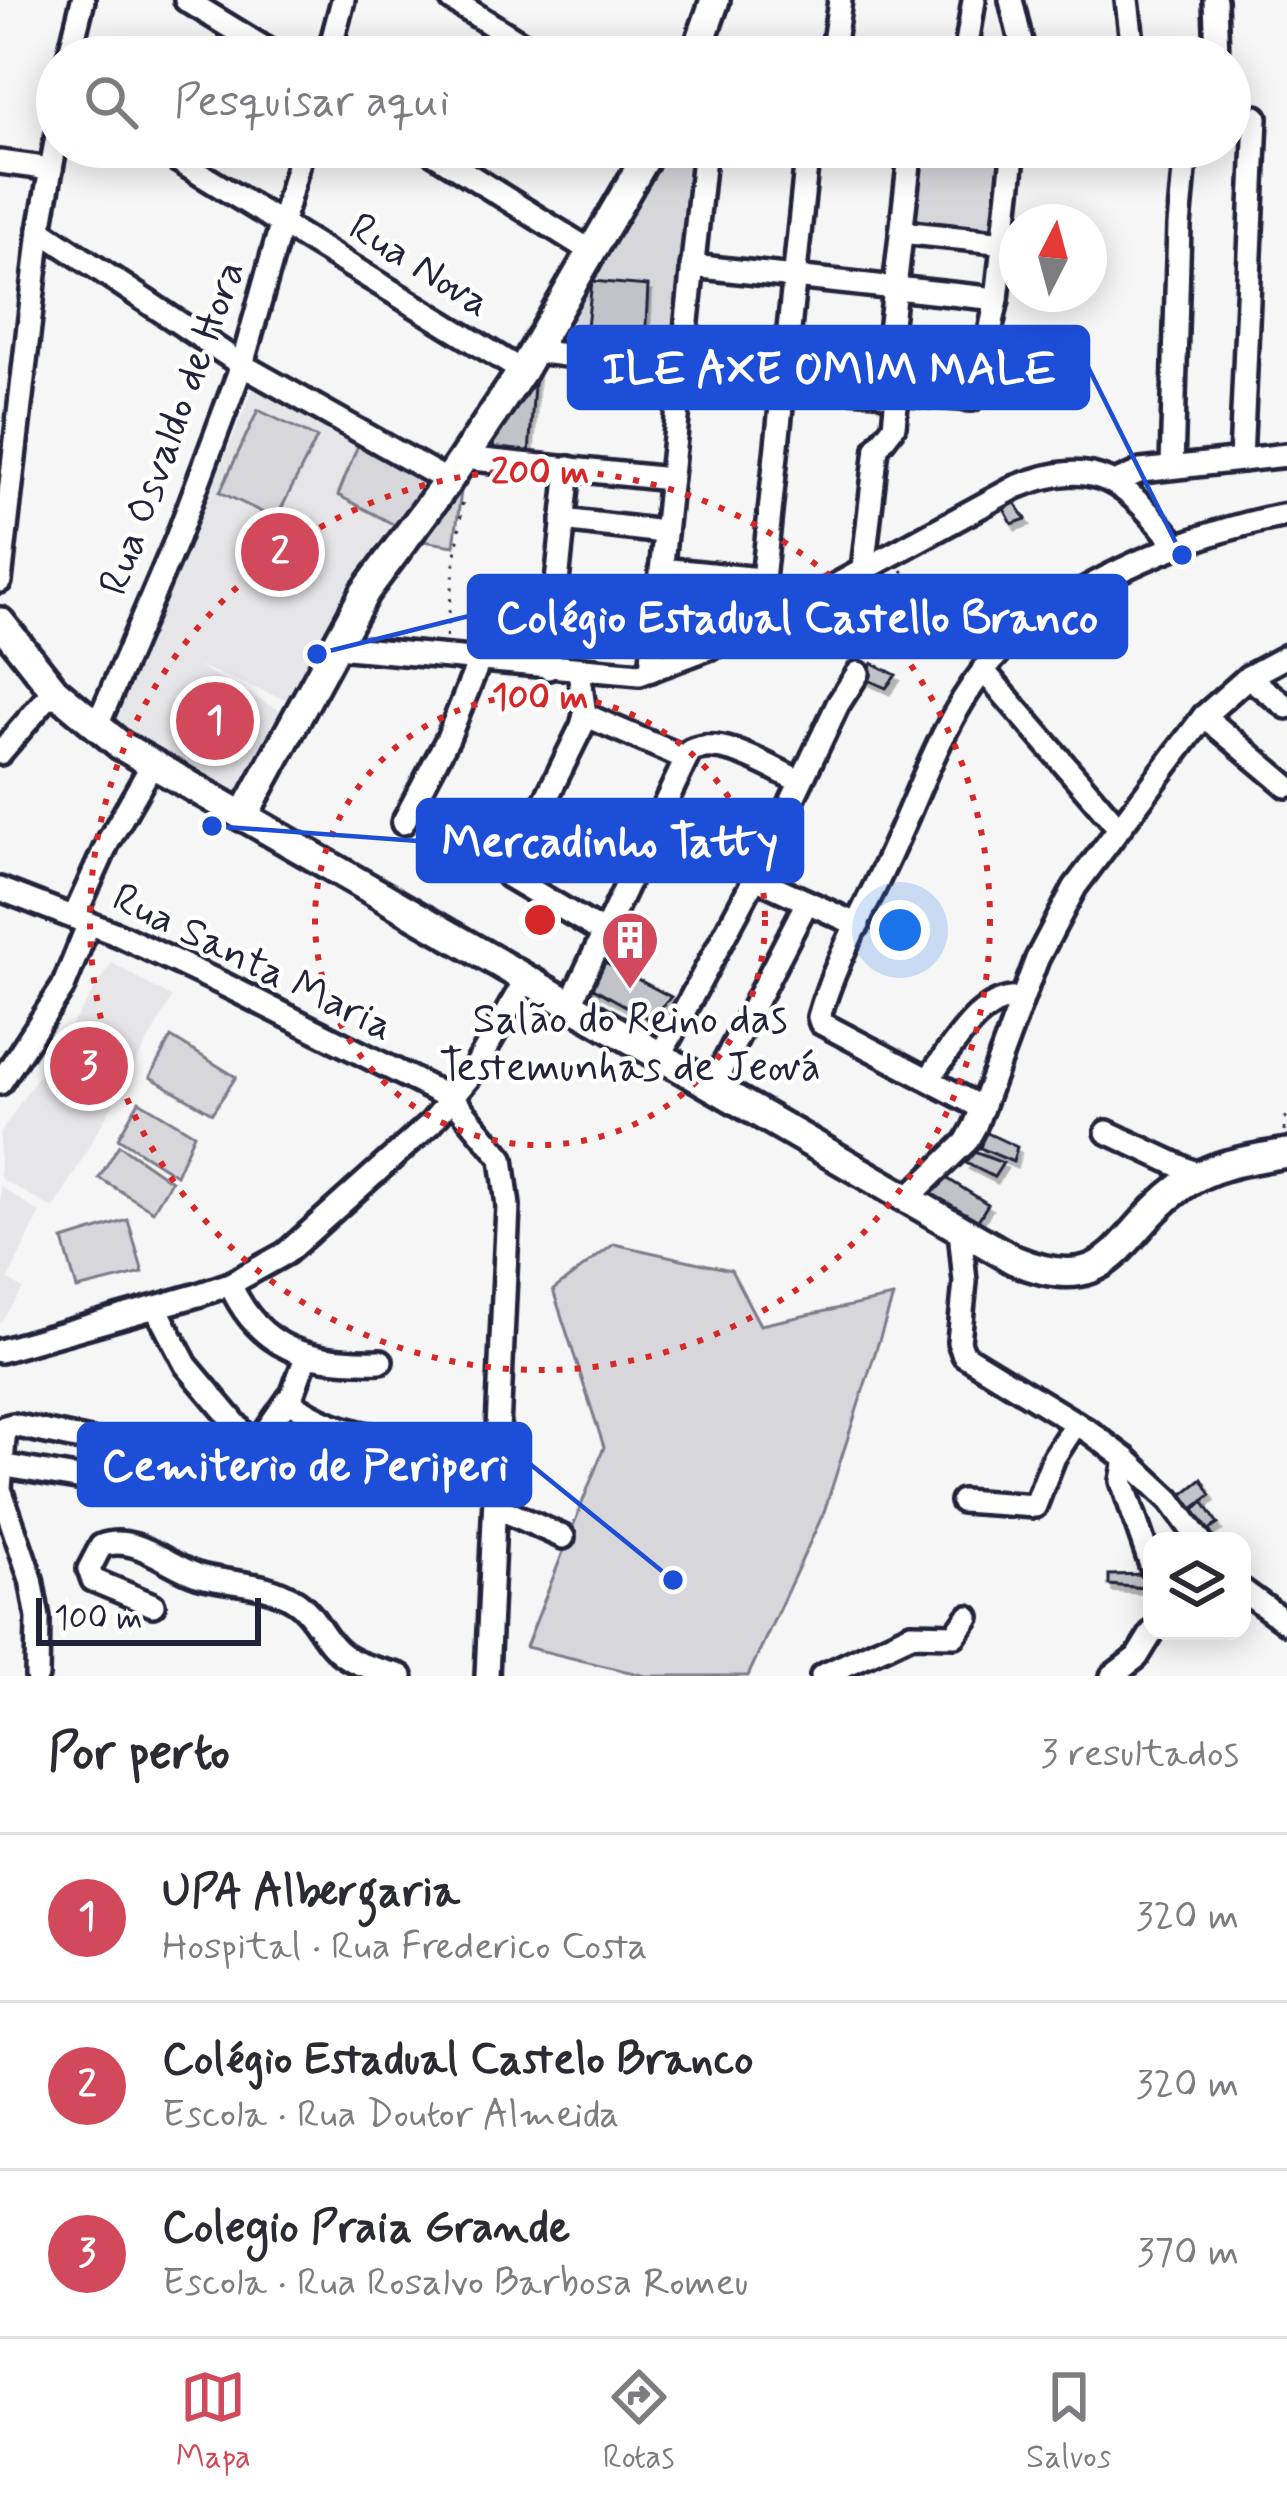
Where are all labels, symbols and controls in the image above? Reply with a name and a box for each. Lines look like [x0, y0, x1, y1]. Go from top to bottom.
search box [36, 36, 1251, 168]
icon: search [78, 69, 144, 135]
text: Pesquisar aqui [174, 73, 450, 132]
street label: Rua Nova [338, 201, 501, 331]
north arrow [999, 204, 1107, 312]
street label: Rua Osvaldo de Hora [87, 253, 259, 603]
callout: ILE AXE OMIM MALE [569, 327, 1088, 408]
text: ILE AXE OMIM MALE [602, 341, 1056, 400]
text: 200 m [491, 450, 589, 497]
pin: 2 [241, 507, 319, 597]
callout: Colégio Estadual Castello Branco [469, 576, 1126, 657]
text: Colégio Estadual Castello Branco [496, 590, 1098, 649]
text: 100 m [492, 675, 588, 722]
pin: 1 [176, 676, 254, 766]
callout: Mercadinho Tatty [418, 800, 802, 881]
text: Mercadinho Tatty [442, 814, 778, 873]
street label: Rua Santa Maria [103, 871, 402, 1055]
centre of rings [519, 899, 561, 941]
your location [870, 900, 930, 960]
building icon: Salão do Reino das Testemunhas de Jeová [599, 909, 661, 991]
place label: Salão do Reino das Testemunhas de Jeová [439, 993, 821, 1096]
pin: 3 [50, 1021, 128, 1111]
callout: Cemiterio de Periperi [79, 1424, 530, 1505]
text: Cemiterio de Periperi [101, 1438, 509, 1497]
map controls [1143, 1532, 1251, 1640]
button: layers [1143, 1532, 1251, 1640]
scale bar [36, 1592, 261, 1645]
text: 100 m [54, 1597, 143, 1641]
text: Por perto [48, 1721, 230, 1787]
text: 3 resultados [1040, 1729, 1239, 1780]
text: UPA Albergaria [162, 1863, 460, 1922]
text: 1 [78, 1892, 96, 1943]
text: 320 m [1136, 1892, 1239, 1943]
text: Hospital · Rua Frederico Costa [162, 1922, 647, 1973]
text: Colégio Estadual Castelo Branco [162, 2031, 753, 2090]
text: 2 [77, 2060, 97, 2111]
text: 320 m [1136, 2060, 1239, 2111]
text: Escola · Rua Doutor Almeida [162, 2090, 619, 2141]
text: Colegio Praia Grande [162, 2199, 570, 2258]
text: 3 [78, 2228, 96, 2279]
text: 370 m [1137, 2228, 1239, 2279]
text: Escola · Rua Rosalvo Barbosa Romeu [162, 2258, 748, 2309]
tab: Mapa [176, 2364, 251, 2480]
tab: Rotas [603, 2364, 674, 2480]
tab: Salvos [1026, 2364, 1111, 2480]

